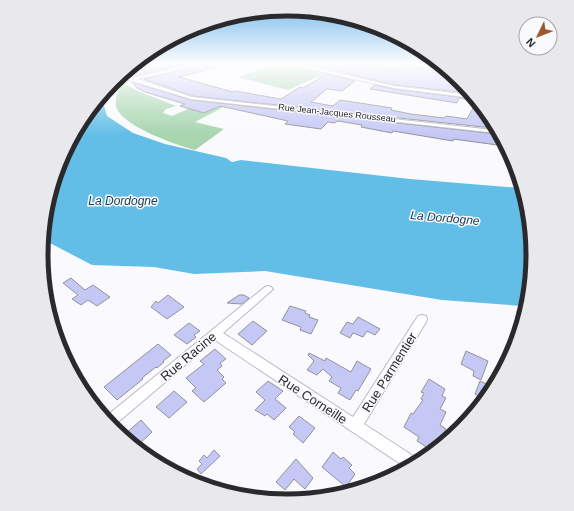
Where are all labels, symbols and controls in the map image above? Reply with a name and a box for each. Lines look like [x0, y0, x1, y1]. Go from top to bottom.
north arrow [518, 16, 558, 56]
text: N [524, 36, 538, 50]
street label: Rue Jean-Jacques Rousseau [278, 102, 396, 124]
water label: La Dordogne [88, 194, 158, 208]
water label: La Dordogne [410, 208, 480, 228]
street label: Rue Racine [157, 329, 219, 384]
street label: Rue Parmentier [359, 329, 420, 415]
street label: Rue Corneille [276, 372, 350, 427]

